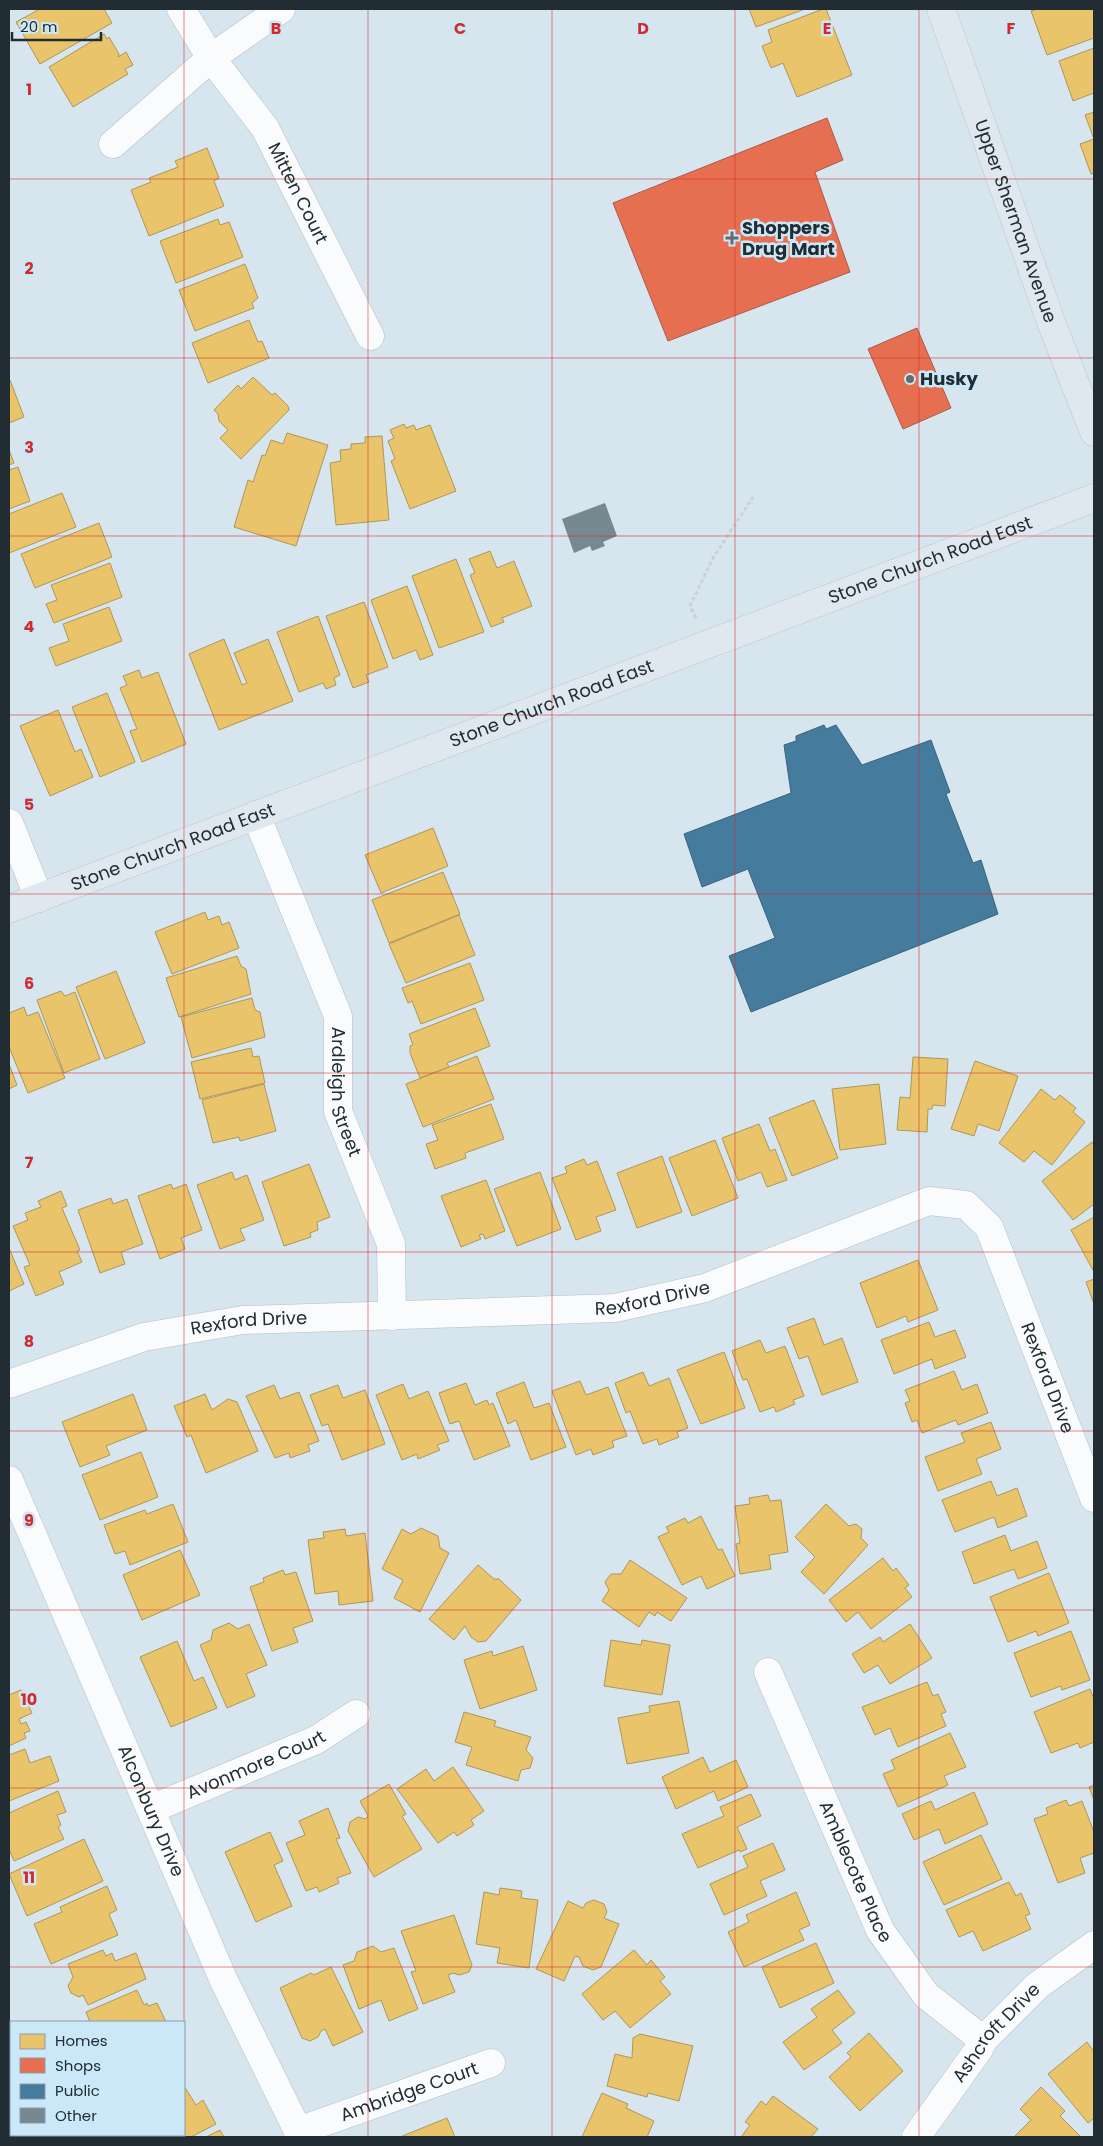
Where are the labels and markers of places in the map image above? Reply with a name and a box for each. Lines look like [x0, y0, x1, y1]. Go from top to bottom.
place label: Shoppers Drug Mart [742, 215, 835, 261]
marker: Shoppers Drug Mart [726, 232, 738, 244]
place label: Husky [920, 366, 978, 391]
marker: Husky [904, 373, 916, 385]

